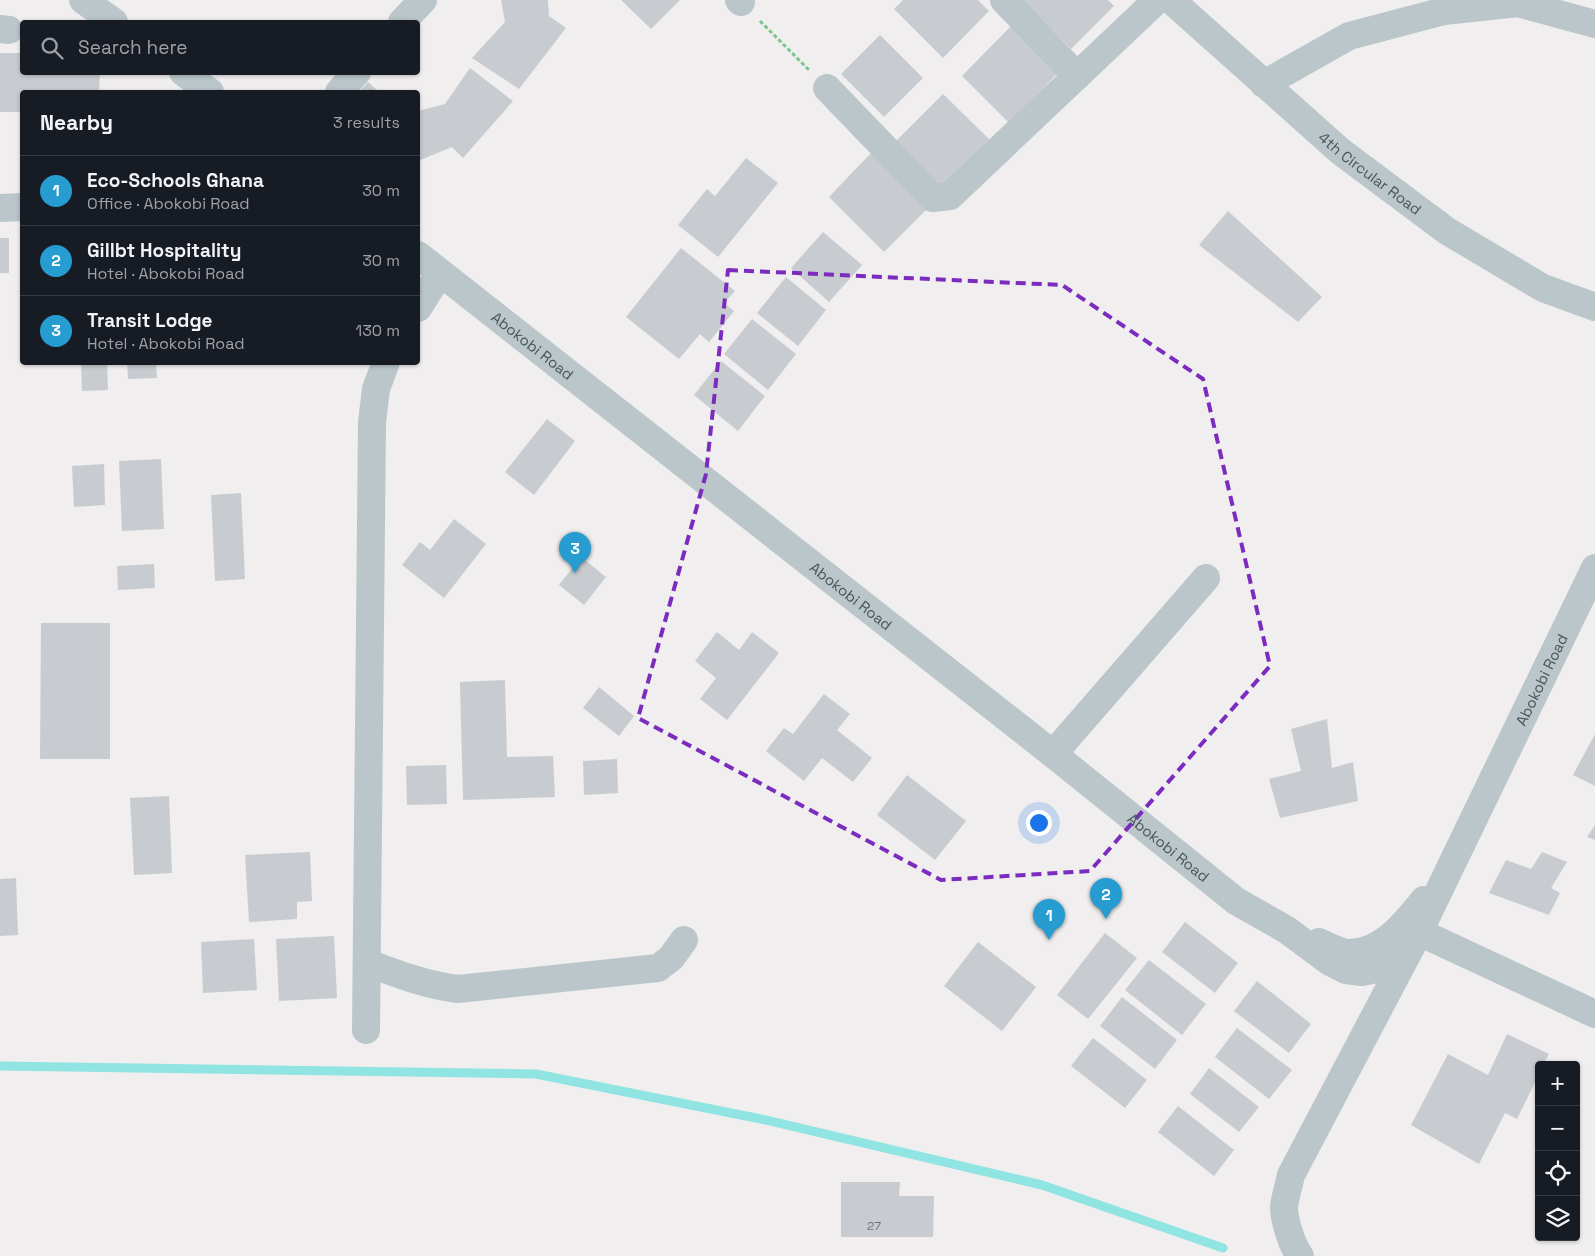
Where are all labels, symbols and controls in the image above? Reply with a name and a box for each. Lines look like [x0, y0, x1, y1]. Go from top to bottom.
search box [20, 20, 420, 75]
icon: search [38, 34, 66, 62]
text: Search here [78, 35, 188, 60]
text: Nearby [40, 109, 113, 136]
text: 3 results [333, 112, 400, 133]
street label: 4th Circular Road [1315, 127, 1426, 218]
text: Eco-Schools Ghana [87, 168, 264, 193]
text: 1 [52, 180, 60, 201]
text: 30 m [362, 180, 400, 201]
text: Office · Abokobi Road [87, 193, 249, 214]
text: Gillbt Hospitality [87, 238, 241, 263]
text: 2 [51, 250, 61, 271]
text: 30 m [362, 250, 400, 271]
text: Hotel · Abokobi Road [87, 263, 245, 284]
street label: Abokobi Road [488, 307, 578, 383]
text: Transit Lodge [87, 308, 213, 333]
text: 3 [51, 320, 61, 341]
text: 130 m [356, 320, 400, 341]
text: Hotel · Abokobi Road [87, 333, 245, 354]
pin: 3 [559, 532, 591, 573]
street label: Abokobi Road [806, 557, 896, 634]
street label: Abokobi Road [1511, 631, 1571, 728]
street label: Abokobi Road [1124, 808, 1213, 885]
your location [1026, 810, 1052, 836]
pin: 2 [1090, 878, 1122, 919]
pin: 1 [1033, 899, 1065, 940]
map controls [1535, 1061, 1580, 1241]
button: + [1535, 1061, 1580, 1106]
button: − [1535, 1106, 1580, 1151]
button: locate [1535, 1151, 1580, 1196]
button: layers [1535, 1196, 1580, 1241]
house number: 27 [867, 1218, 881, 1234]

